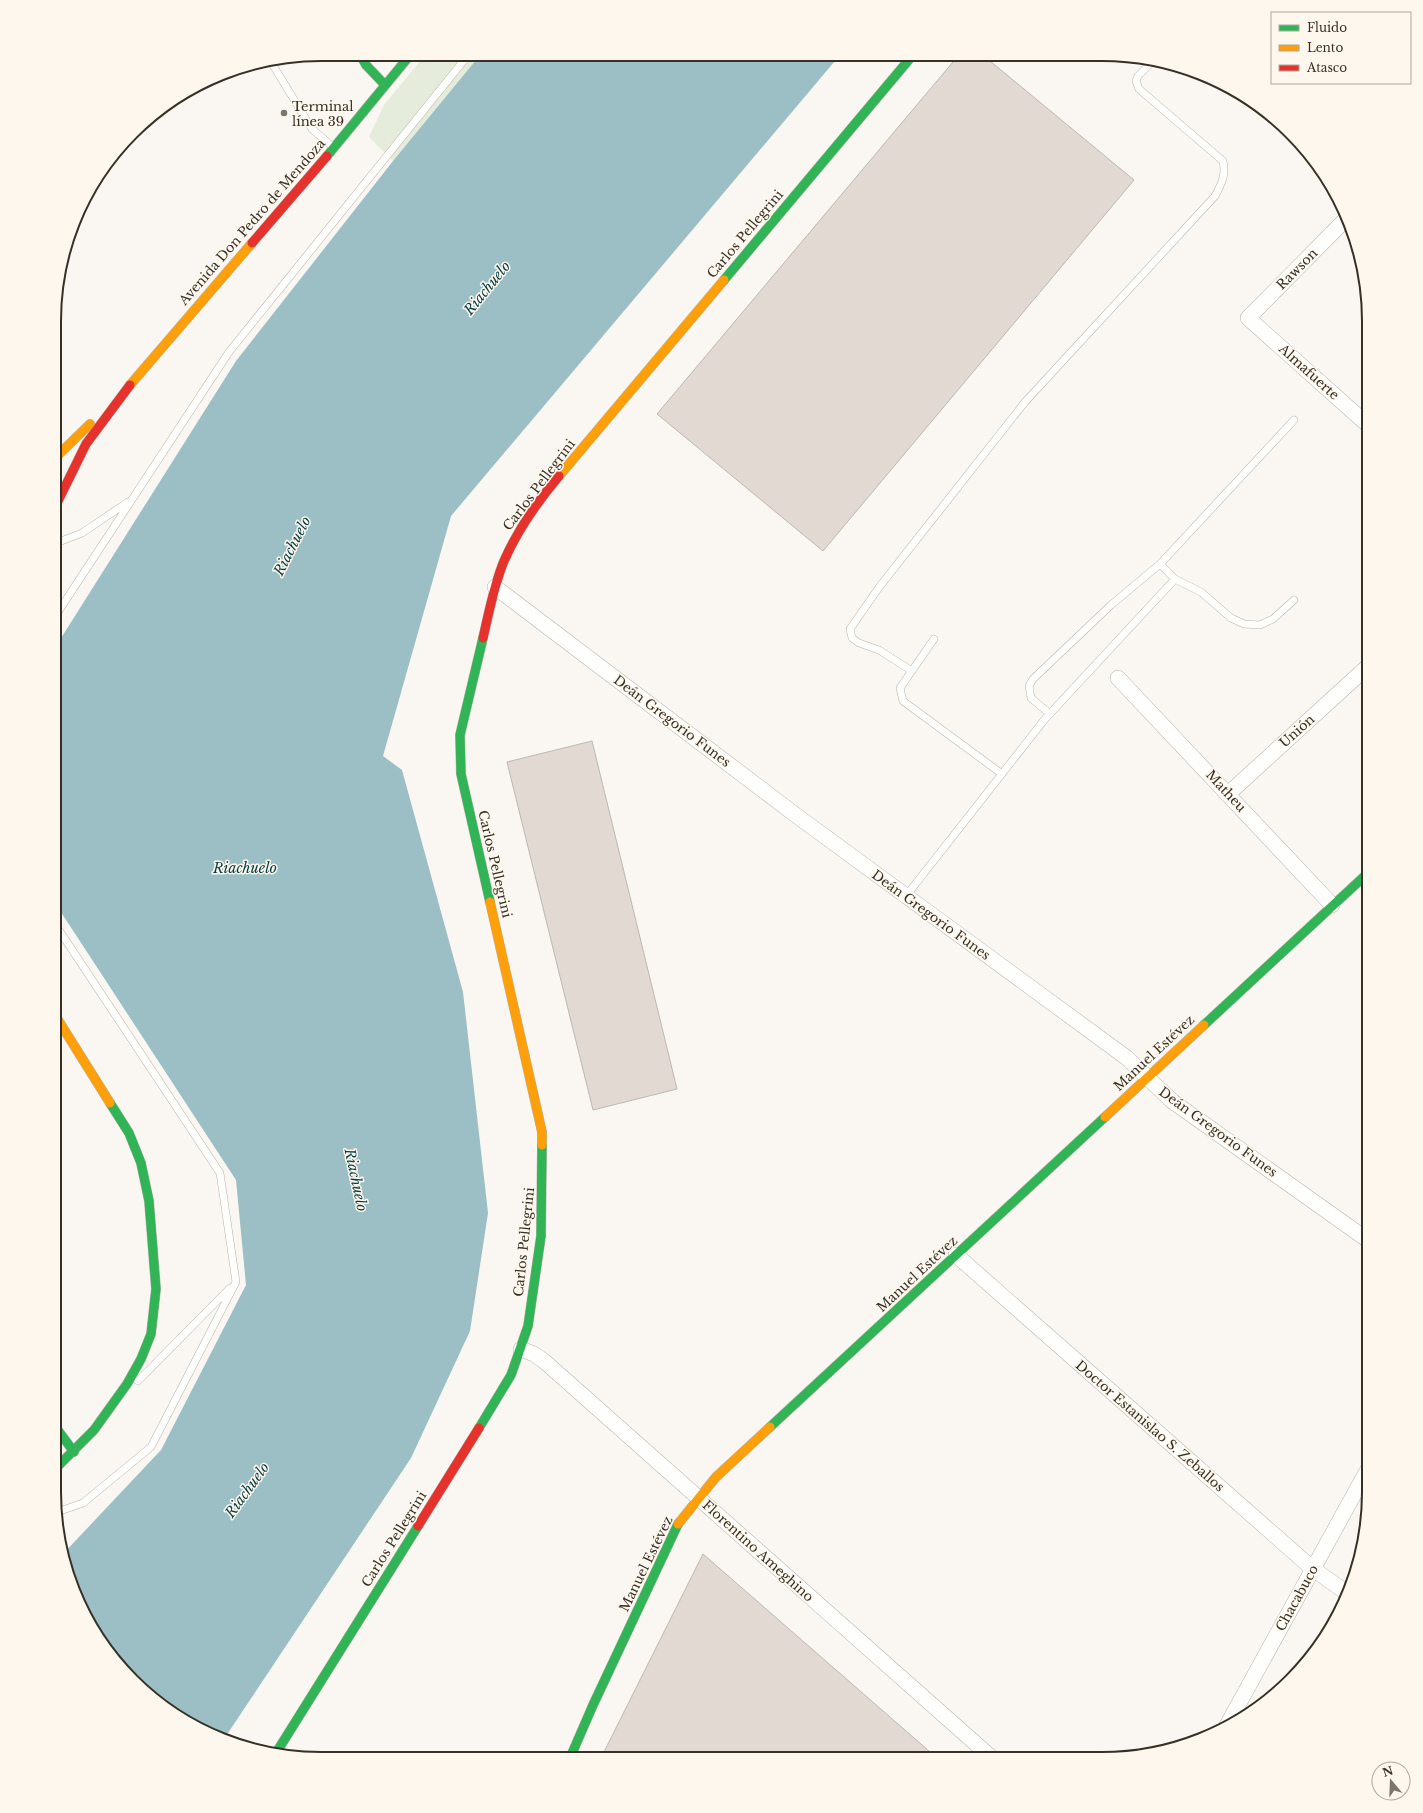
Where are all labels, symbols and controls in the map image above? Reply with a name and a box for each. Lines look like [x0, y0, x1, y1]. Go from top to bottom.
legend [1271, 12, 1411, 84]
text: Fluido [1307, 20, 1347, 35]
text: Lento [1307, 40, 1343, 55]
text: Atasco [1306, 60, 1347, 75]
place label: Terminal línea 39 [292, 98, 353, 130]
marker: Terminal línea 39 [279, 108, 289, 118]
street label: Avenida Don Pedro de Mendoza [174, 135, 329, 309]
street label: Carlos Pellegrini [703, 186, 787, 282]
street label: Rawson [1273, 245, 1321, 293]
water label: Riachuelo [459, 258, 514, 319]
street label: Almafuerte [1275, 340, 1343, 404]
street label: Carlos Pellegrini [499, 436, 579, 534]
water label: Riachuelo [269, 513, 315, 579]
street label: Deán Gregorio Funes [610, 671, 734, 771]
street label: Unión [1276, 711, 1318, 751]
street label: Matheu [1202, 766, 1250, 816]
street label: Carlos Pellegrini [474, 809, 516, 920]
water label: Riachuelo [212, 859, 277, 877]
street label: Deán Gregorio Funes [868, 866, 994, 964]
street label: Manuel Estévez [1110, 1011, 1198, 1095]
street label: Deán Gregorio Funes [1155, 1083, 1281, 1181]
water label: Riachuelo [340, 1146, 371, 1213]
street label: Carlos Pellegrini [510, 1186, 538, 1298]
street label: Manuel Estévez [873, 1232, 961, 1316]
street label: Doctor Estanislao S. Zeballos [1072, 1357, 1228, 1495]
water label: Riachuelo [220, 1459, 273, 1522]
street label: Carlos Pellegrini [358, 1487, 431, 1590]
street label: Florentino Ameghino [699, 1497, 817, 1605]
street label: Manuel Estévez [615, 1513, 677, 1615]
street label: Chacabuco [1272, 1562, 1322, 1634]
north arrow [1371, 1761, 1411, 1801]
text: N [1381, 1763, 1396, 1780]

